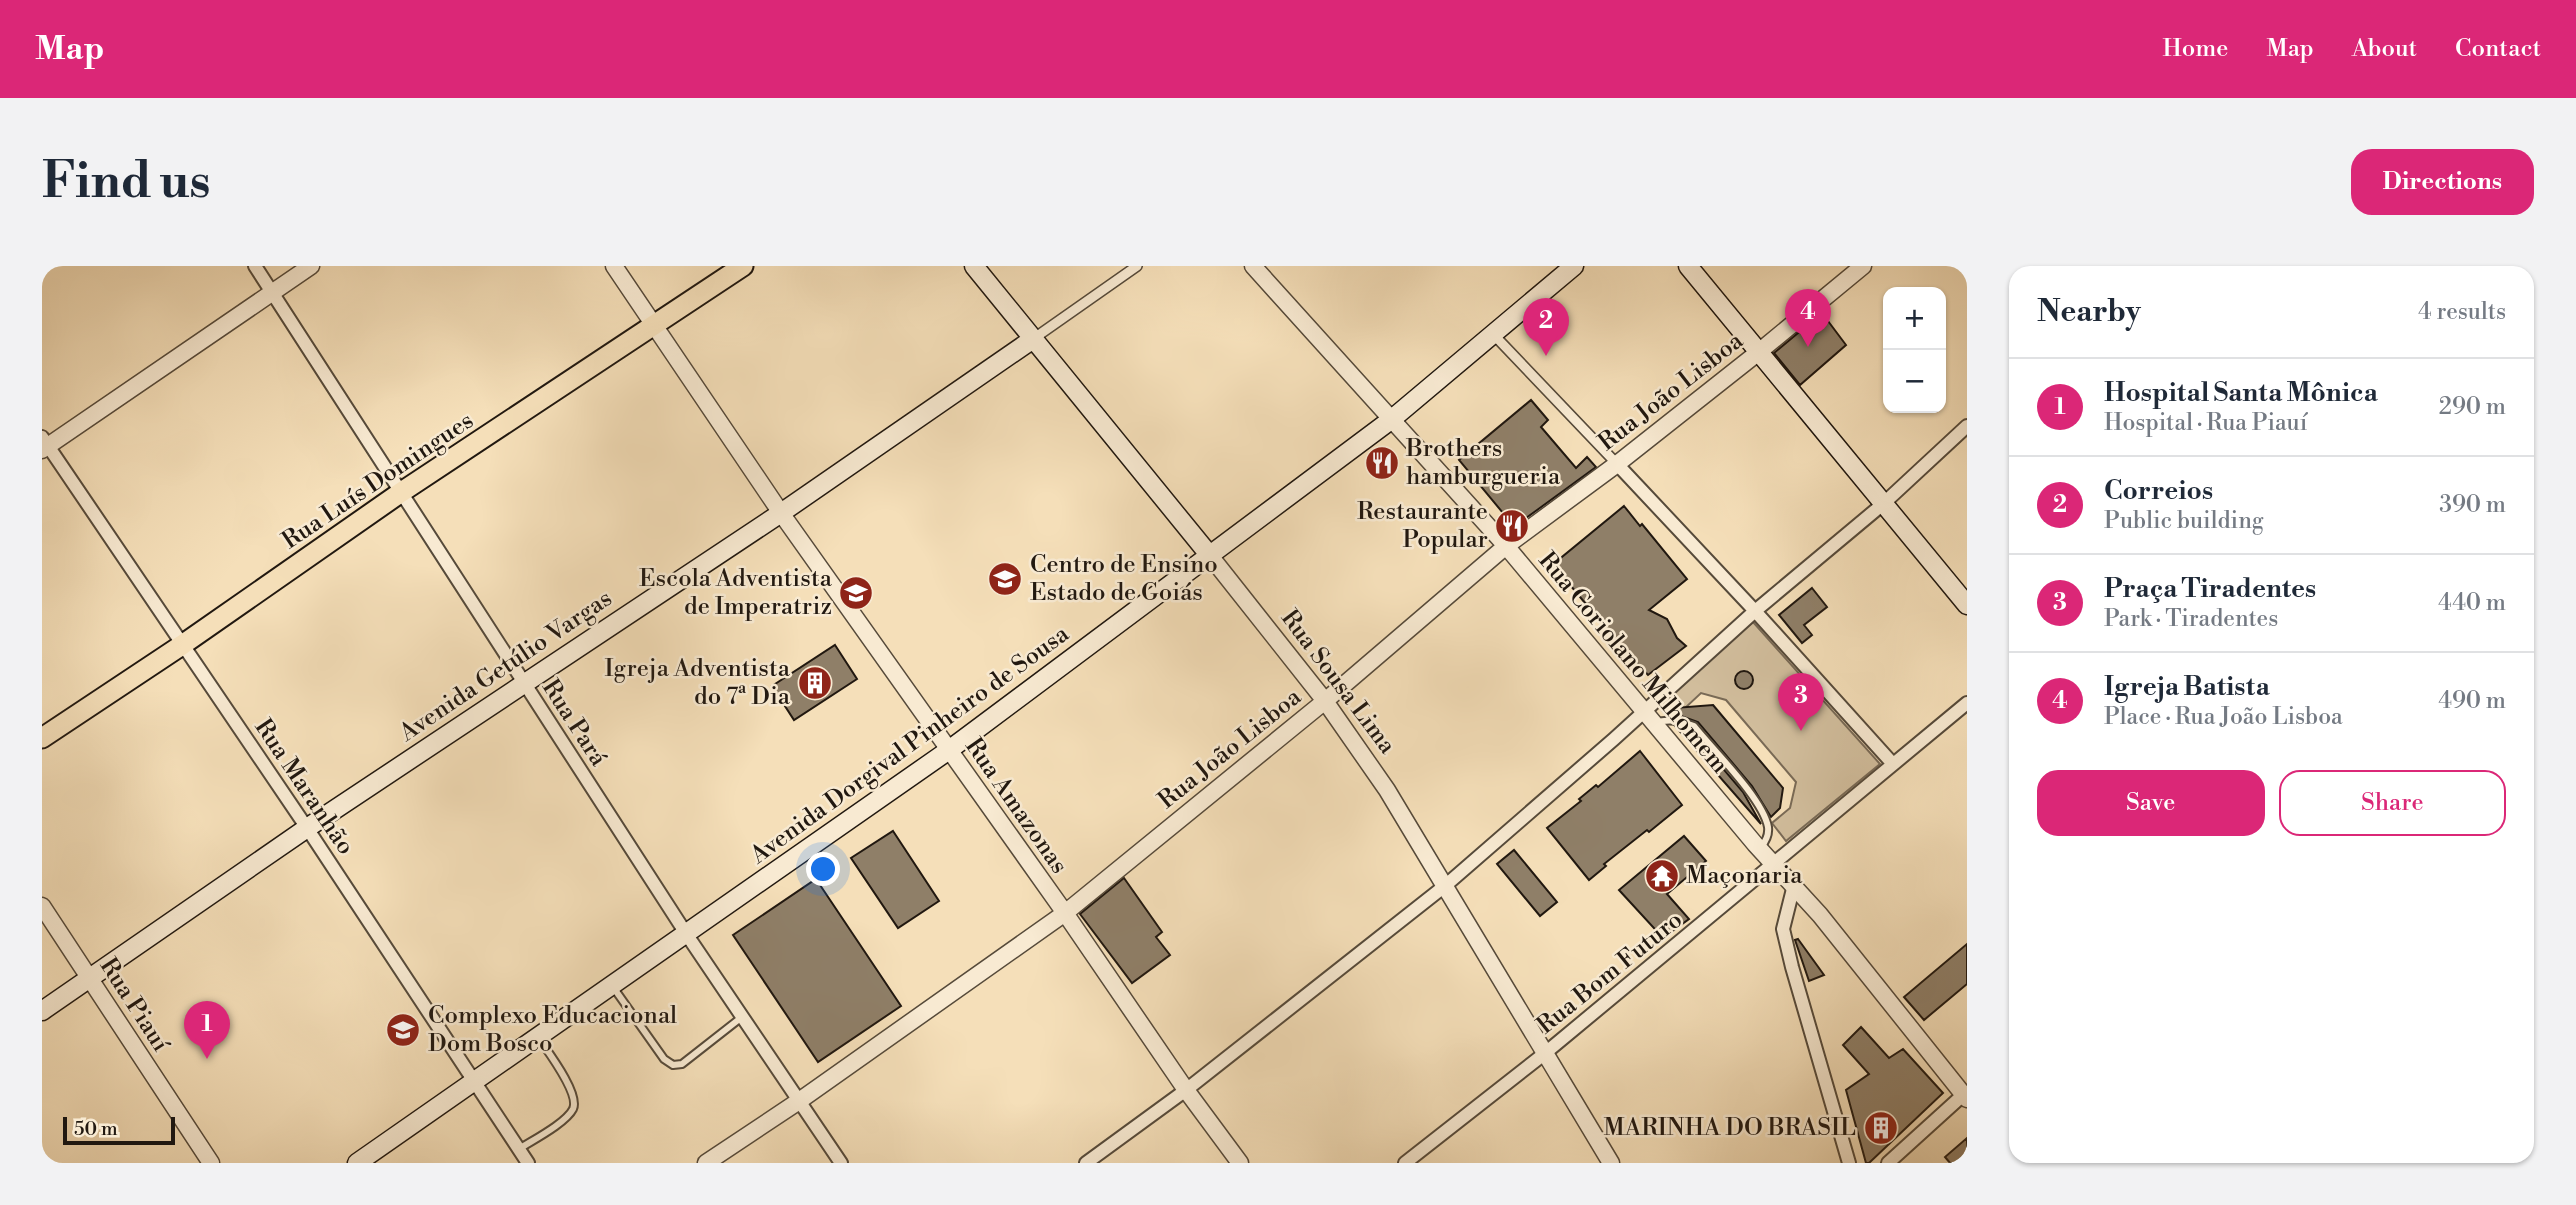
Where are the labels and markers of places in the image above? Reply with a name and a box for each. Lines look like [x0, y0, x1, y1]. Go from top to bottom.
pin: 4 [1785, 289, 1831, 347]
pin: 2 [1523, 298, 1569, 356]
place label: Brothers hamburgueria [1405, 434, 1561, 492]
restaurant icon: Brothers hamburgueria [1363, 444, 1401, 482]
place label: Restaurante Popular [1357, 497, 1488, 555]
restaurant icon: Restaurante Popular [1493, 507, 1531, 545]
place label: Centro de Ensino Estado de Goiás [1030, 550, 1218, 608]
school or university icon: Centro de Ensino Estado de Goiás [986, 560, 1024, 598]
place label: Escola Adventista de Imperatriz [639, 564, 833, 622]
school or university icon: Escola Adventista de Imperatriz [837, 574, 875, 612]
place label: Igreja Adventista do 7ª Dia [604, 654, 791, 712]
building icon: Igreja Adventista do 7ª Dia [796, 664, 834, 702]
pin: 3 [1778, 673, 1824, 731]
temple icon: Maçonaria [1643, 857, 1681, 895]
place label: Maçonaria [1686, 861, 1803, 891]
pin: 1 [184, 1001, 230, 1059]
place label: Complexo Educacional Dom Bosco [428, 1001, 677, 1059]
school or university icon: Complexo Educacional Dom Bosco [384, 1011, 422, 1049]
building icon: MARINHA DO BRASIL [1862, 1109, 1900, 1147]
place label: MARINHA DO BRASIL [1603, 1113, 1856, 1143]

